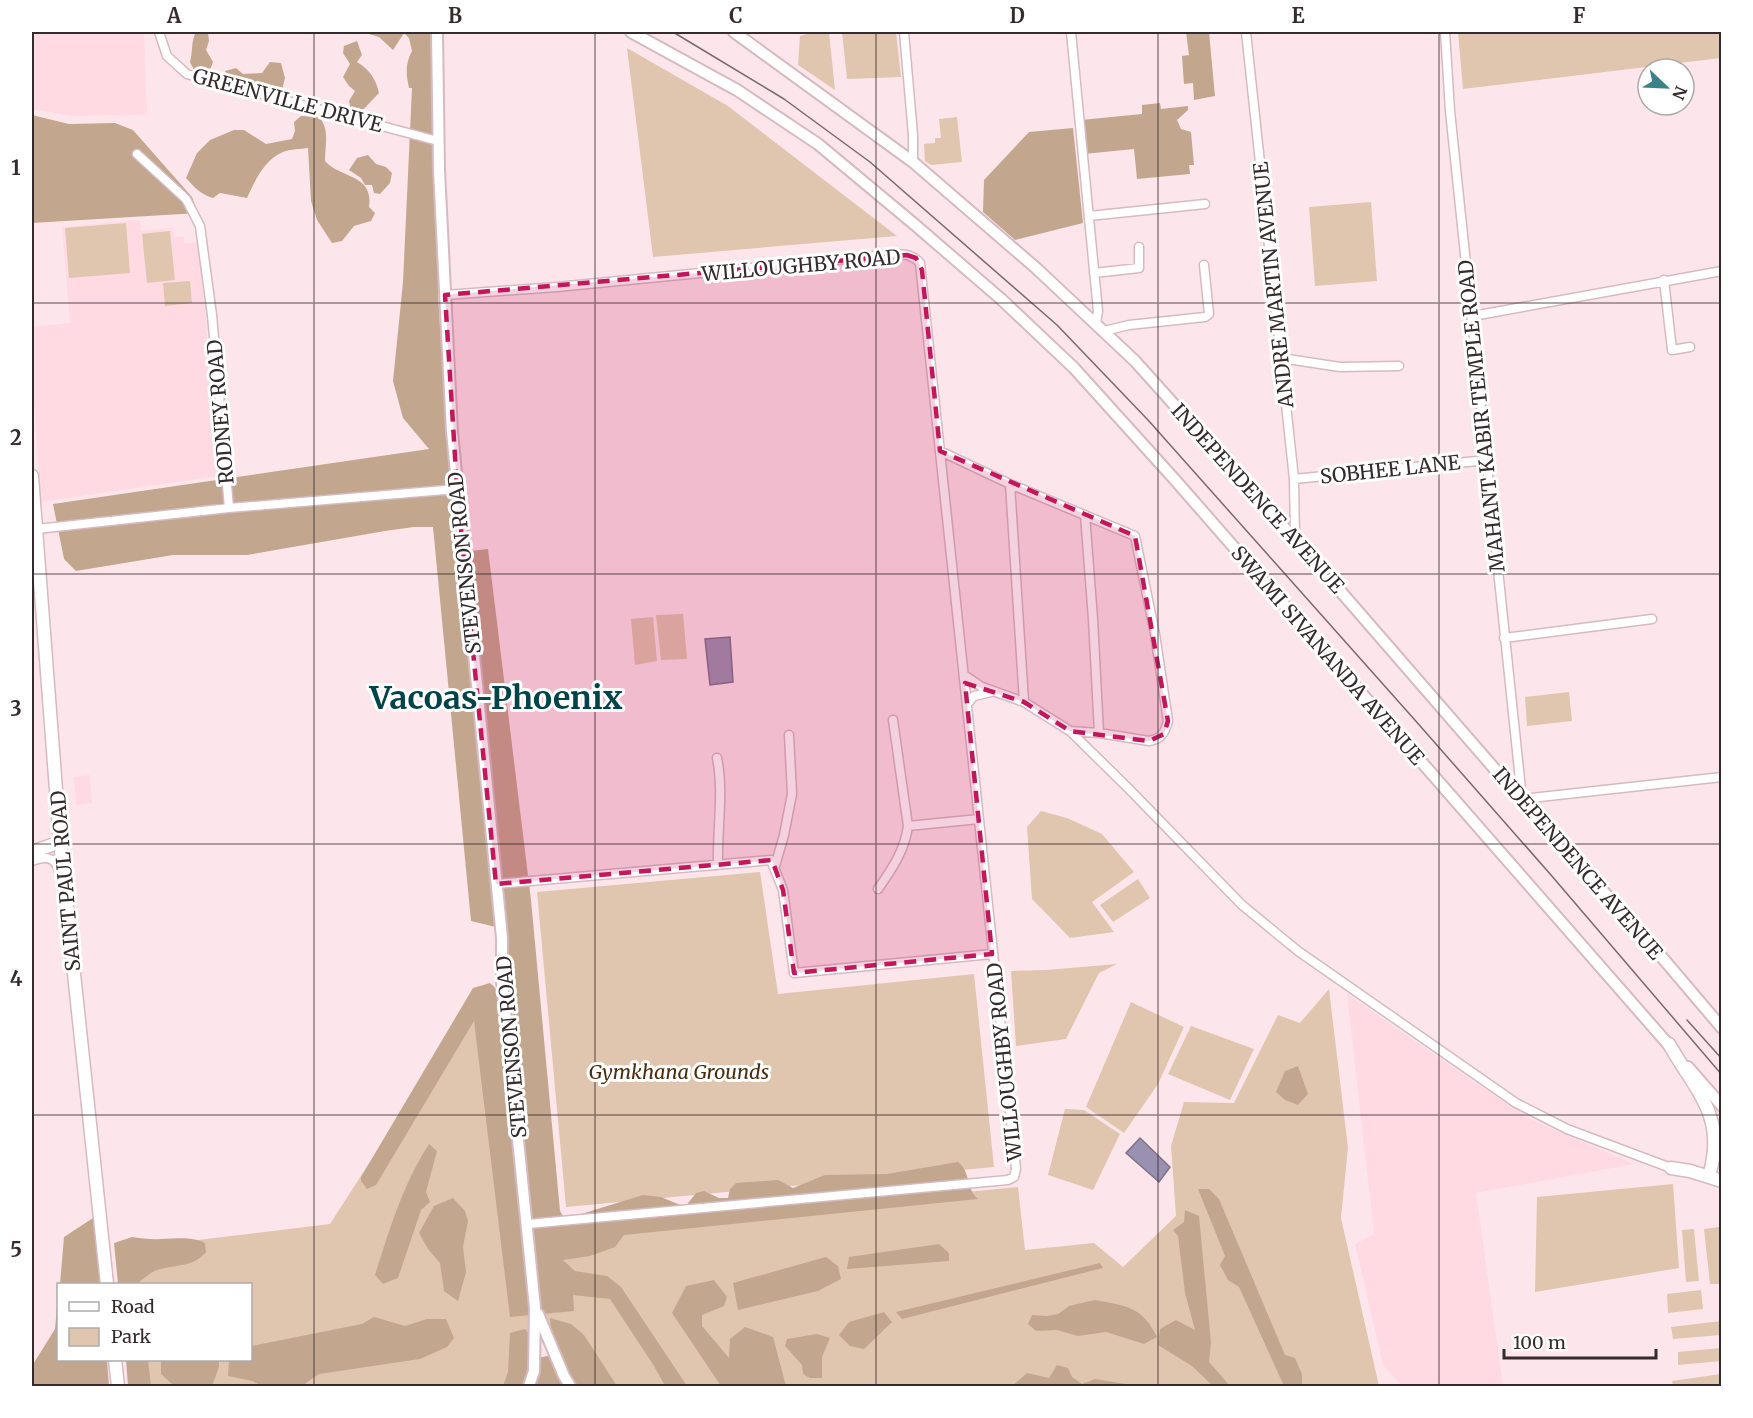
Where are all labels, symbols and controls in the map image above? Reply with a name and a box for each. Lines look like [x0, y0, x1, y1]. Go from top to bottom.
text: A [166, 3, 182, 28]
text: B [448, 3, 462, 28]
text: C [729, 3, 743, 28]
text: D [1009, 3, 1025, 28]
text: E [1291, 3, 1305, 28]
text: F [1573, 3, 1586, 28]
north arrow [1636, 57, 1696, 117]
street label: GREENVILLE DRIVE [190, 63, 386, 137]
text: N [1668, 83, 1691, 103]
text: 1 [11, 155, 21, 180]
street label: ANDRE MARTIN AVENUE [1248, 160, 1298, 410]
street label: WILLOUGHBY ROAD [700, 244, 901, 286]
street label: MAHANT KABIR TEMPLE ROAD [1452, 259, 1510, 573]
street label: RODNEY ROAD [201, 339, 239, 485]
street label: INDEPENDENCE AVENUE [1166, 398, 1350, 598]
text: 2 [10, 425, 22, 450]
street label: SOBHEE LANE [1319, 449, 1462, 489]
street label: STEVENSON ROAD [442, 471, 486, 655]
street label: SWAMI SIVANANDA AVENUE [1226, 540, 1430, 770]
district label: Vacoas-Phoenix [369, 678, 623, 718]
text: 3 [10, 696, 22, 721]
street label: INDEPENDENCE AVENUE [1488, 762, 1669, 965]
street label: SAINT PAUL ROAD [45, 790, 85, 972]
street label: STEVENSON ROAD [491, 955, 531, 1139]
street label: WILLOUGHBY ROAD [981, 961, 1027, 1164]
text: 4 [10, 966, 23, 991]
park label: Gymkhana Grounds [589, 1059, 769, 1084]
text: 5 [10, 1237, 22, 1262]
legend [57, 1283, 252, 1361]
text: Road [111, 1295, 155, 1318]
scale bar [1504, 1322, 1656, 1360]
text: Park [111, 1325, 152, 1348]
text: 100 m [1513, 1331, 1566, 1354]

